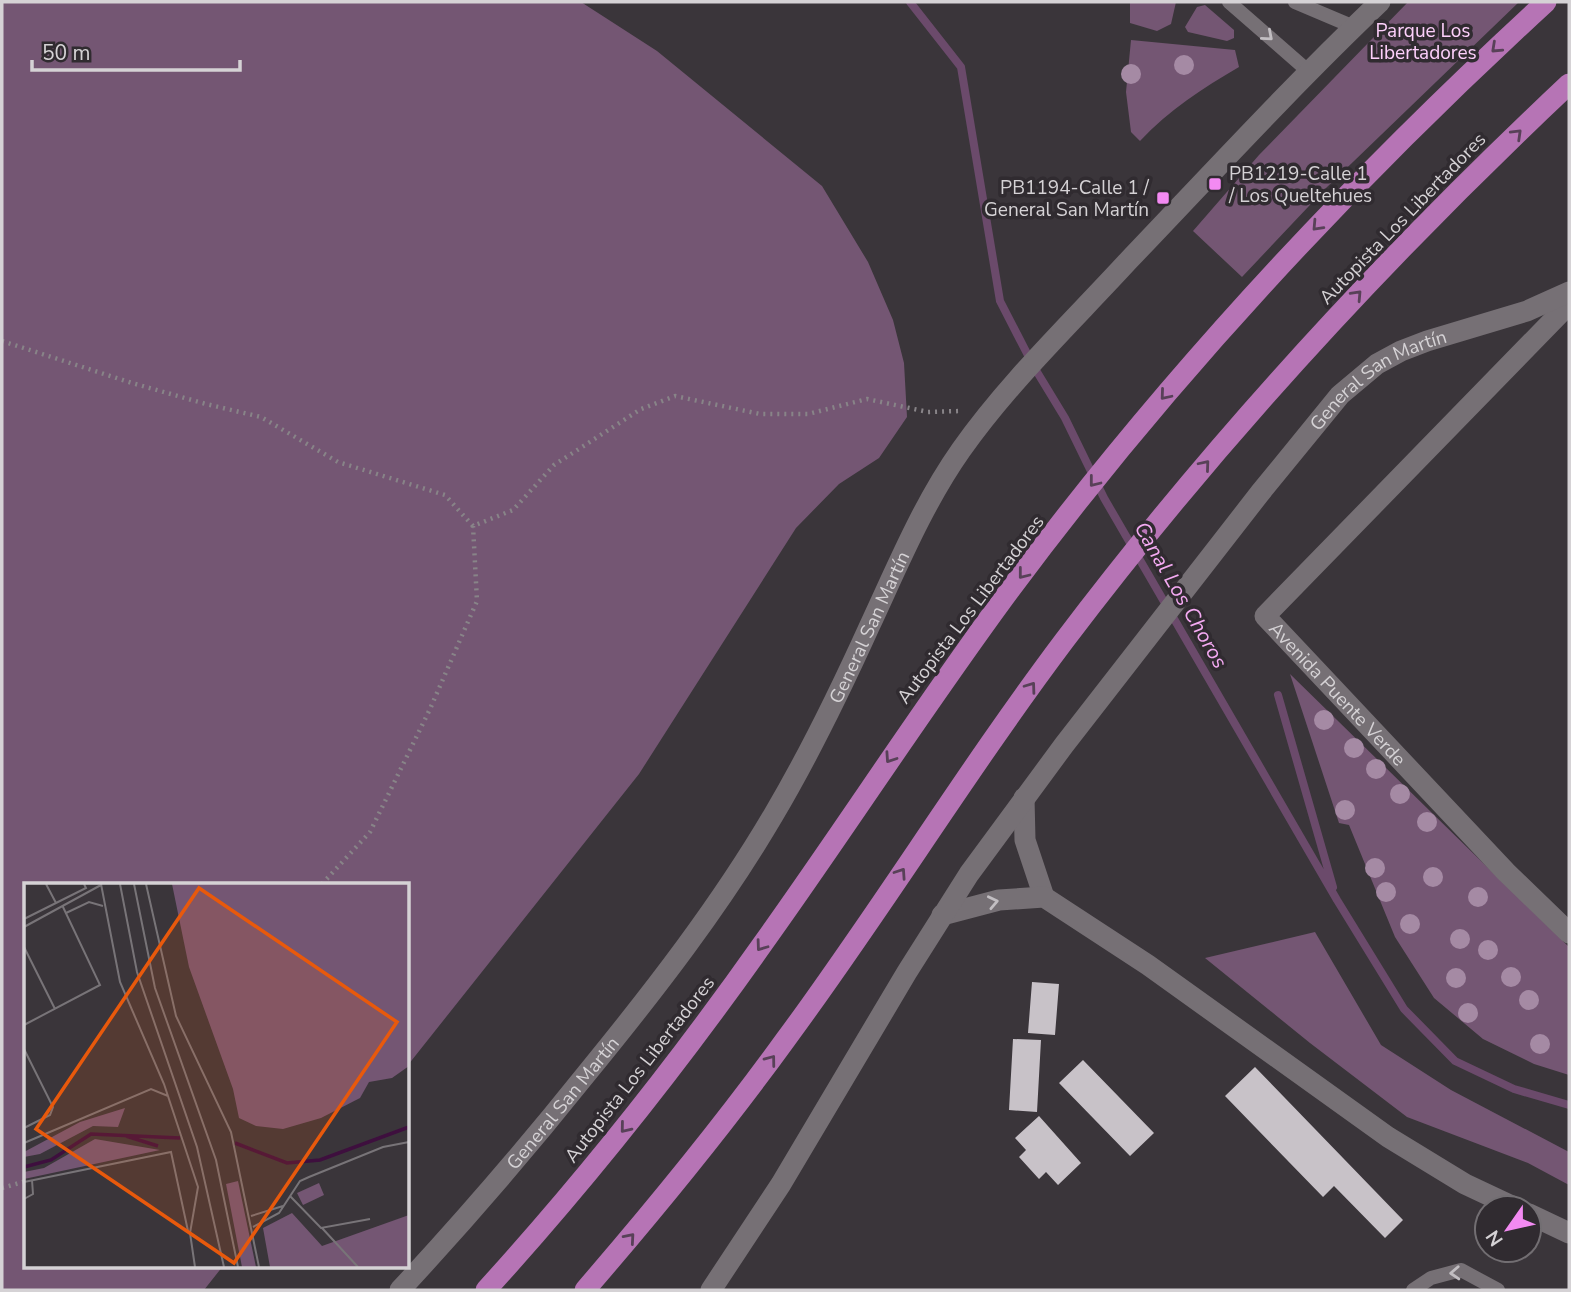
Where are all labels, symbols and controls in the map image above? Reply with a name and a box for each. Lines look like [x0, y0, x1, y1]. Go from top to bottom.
park label: Parque Los Libertadores [1369, 18, 1477, 66]
scale bar [32, 28, 240, 72]
one-way arrow [1260, 28, 1273, 40]
text: 50 m [42, 39, 91, 67]
one-way arrow [1491, 40, 1504, 52]
street label: Autopista Los Libertadores [1313, 127, 1492, 310]
one-way arrow [1509, 129, 1522, 142]
place label: PB1219-Calle 1 / Los Queltehues [1228, 161, 1372, 209]
place label: PB1194-Calle 1 / General San Martín [984, 175, 1150, 223]
marker: PB1219-Calle 1 / Los Queltehues [1207, 176, 1223, 192]
marker: PB1194-Calle 1 / General San Martín [1155, 190, 1171, 206]
one-way arrow [1313, 218, 1326, 231]
one-way arrow [1349, 290, 1361, 303]
street label: General San Martín [1304, 324, 1450, 436]
one-way arrow [1161, 387, 1173, 400]
one-way arrow [1197, 460, 1209, 473]
one-way arrow [1090, 474, 1103, 487]
street label: Autopista Los Libertadores [891, 510, 1050, 709]
water label: Canal Los Choros [1128, 517, 1234, 673]
street label: General San Martín [823, 547, 916, 708]
one-way arrow [1018, 566, 1031, 578]
street label: Avenida Puente Verde [1263, 616, 1412, 772]
one-way arrow [1023, 682, 1035, 695]
one-way arrow [886, 750, 898, 763]
one-way arrow [893, 868, 906, 881]
inset map [24, 883, 410, 1268]
one-way arrow [986, 896, 998, 911]
one-way arrow [757, 938, 769, 951]
street label: Autopista Los Libertadores [559, 971, 721, 1168]
street label: General San Martín [501, 1031, 626, 1175]
one-way arrow [762, 1055, 775, 1068]
one-way arrow [620, 1120, 633, 1132]
north arrow [1473, 1194, 1543, 1264]
text: N [1480, 1225, 1509, 1251]
one-way arrow [622, 1234, 634, 1247]
one-way arrow [1450, 1265, 1461, 1280]

